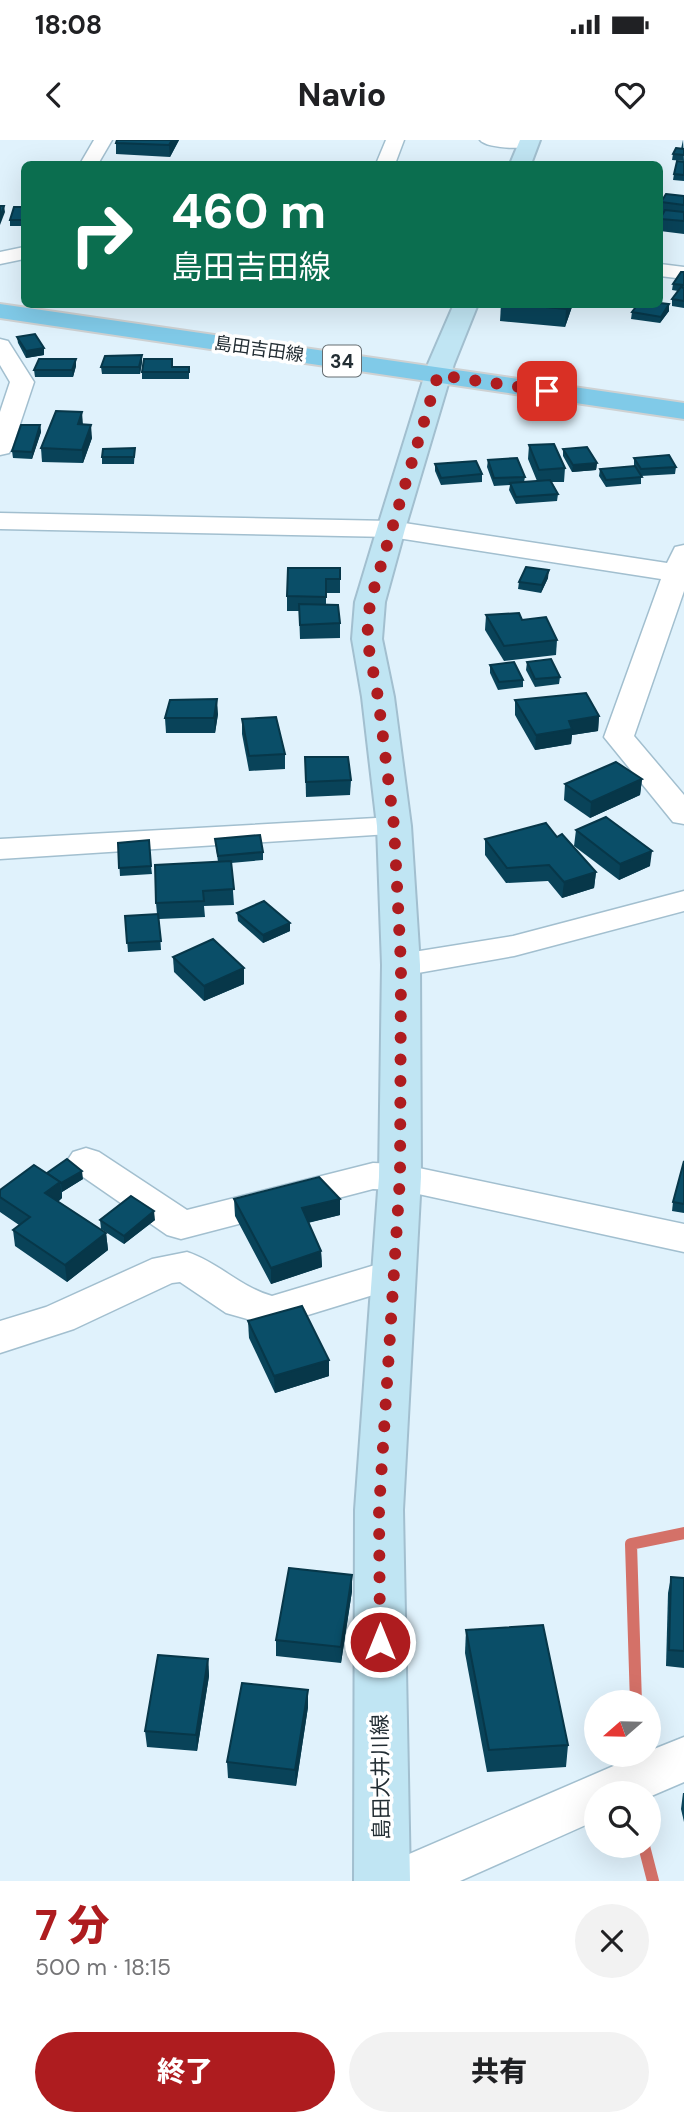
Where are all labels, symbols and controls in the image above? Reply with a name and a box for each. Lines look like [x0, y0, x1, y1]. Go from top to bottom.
text: 18:08 [35, 8, 102, 42]
text: Navio [298, 74, 386, 116]
icon: back [35, 76, 73, 114]
icon: heart [611, 76, 649, 114]
text: 460 m [171, 179, 326, 243]
icon: right [56, 189, 147, 280]
text: 島田吉田線 [171, 246, 331, 288]
street label: 島田吉田線 [213, 331, 305, 367]
road number: 34 [323, 346, 361, 376]
pin [517, 361, 577, 421]
icon: arrive [528, 372, 566, 410]
position arrow [343, 1605, 417, 1679]
north arrow [584, 1690, 662, 1768]
map controls [584, 1690, 661, 1858]
street label: 島田大井川線 [366, 1714, 396, 1840]
button: search [584, 1781, 661, 1858]
text: 7 分 [35, 1898, 109, 1953]
button: close [575, 1904, 649, 1978]
text: 500 m · 18:15 [35, 1952, 171, 1982]
button: 終了 [35, 2032, 335, 2112]
button: 共有 [349, 2032, 649, 2112]

